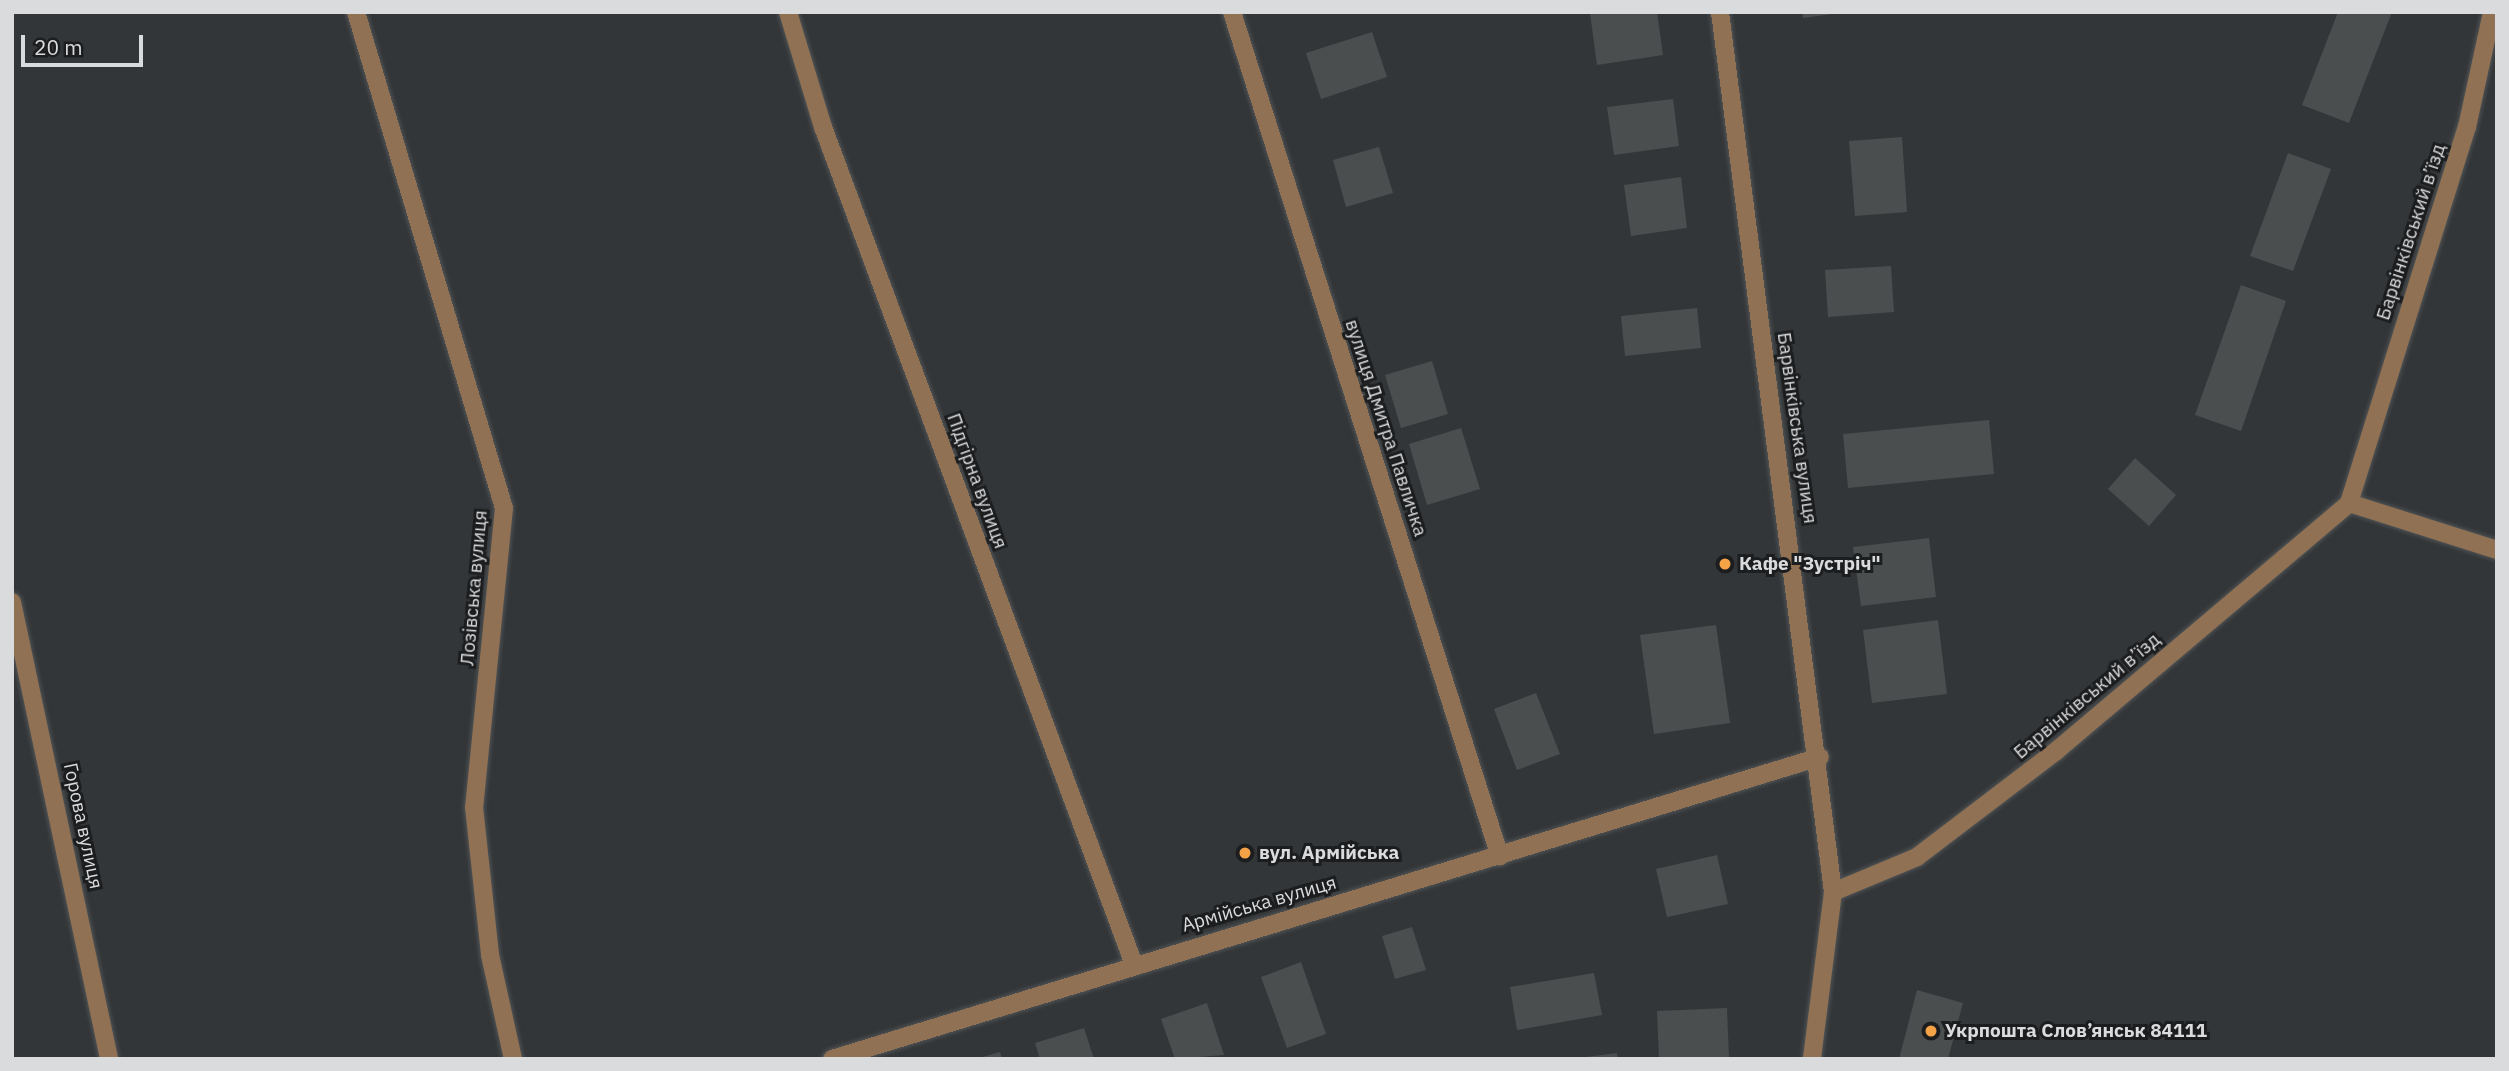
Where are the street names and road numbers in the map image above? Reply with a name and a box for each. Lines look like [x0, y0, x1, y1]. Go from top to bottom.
street label: Барвінківський в’їзд [2372, 141, 2450, 323]
street label: вулиця Дмитра Павличка [1340, 317, 1432, 539]
street label: Барвінківська вулиця [1772, 331, 1822, 525]
street label: Підгірна вулиця [942, 410, 1012, 552]
street label: Лозівська вулиця [456, 509, 492, 667]
street label: Барвінківський в’їзд [2009, 628, 2165, 764]
street label: Горова вулиця [59, 761, 107, 891]
street label: Армійська вулиця [1179, 871, 1339, 937]

